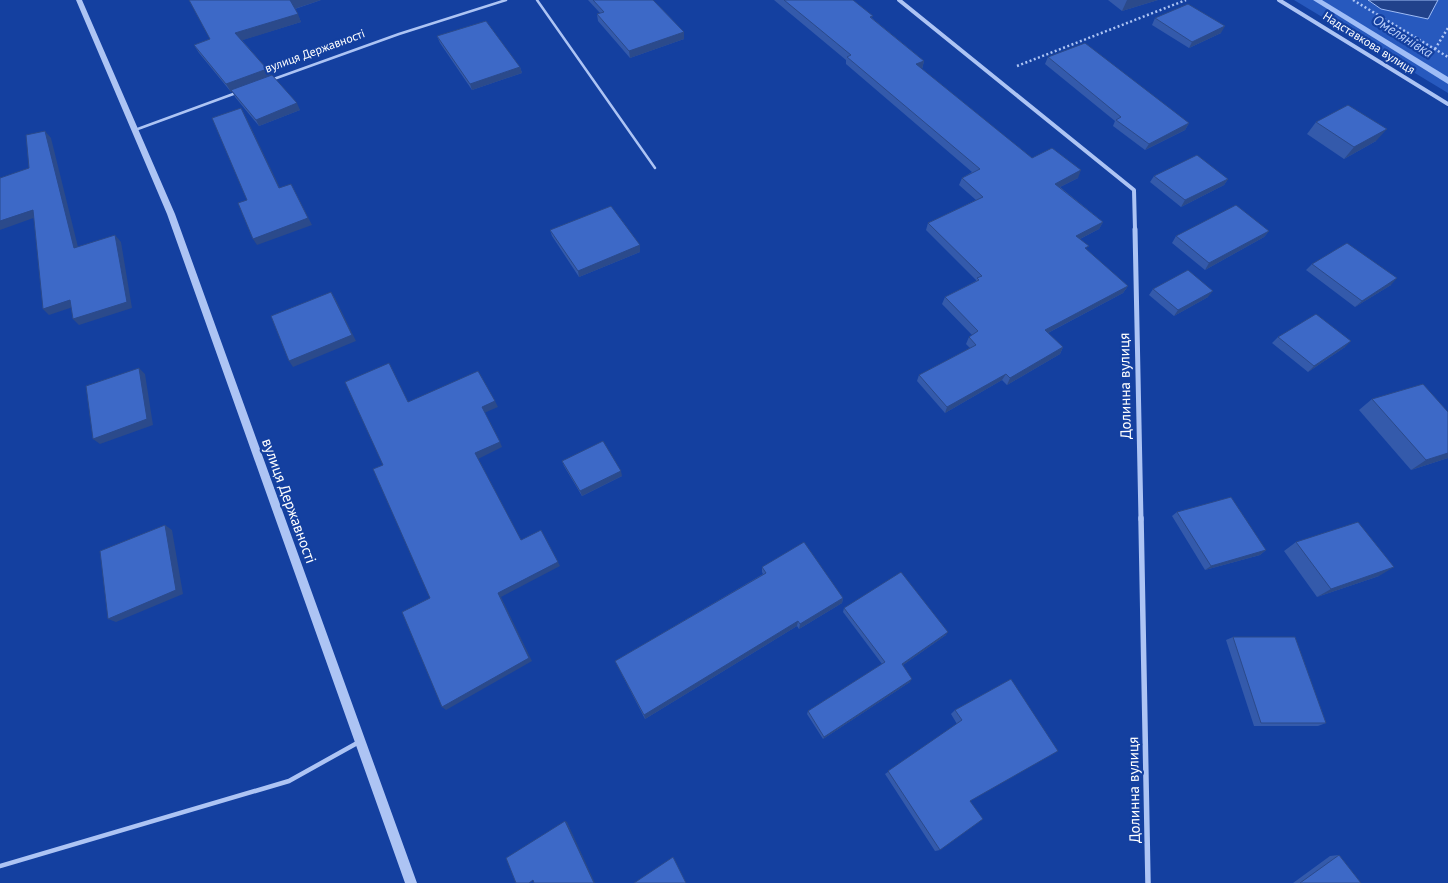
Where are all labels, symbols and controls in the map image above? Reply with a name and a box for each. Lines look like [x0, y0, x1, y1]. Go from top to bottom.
street label: Надставкова вулиця [1320, 8, 1418, 77]
water label: Омелянівка [1370, 10, 1437, 62]
street label: вулиця Державності [263, 25, 367, 76]
street label: Долинна вулиця [1114, 333, 1135, 439]
street label: вулиця Державності [258, 436, 321, 566]
street label: Долинна вулиця [1123, 737, 1144, 843]

